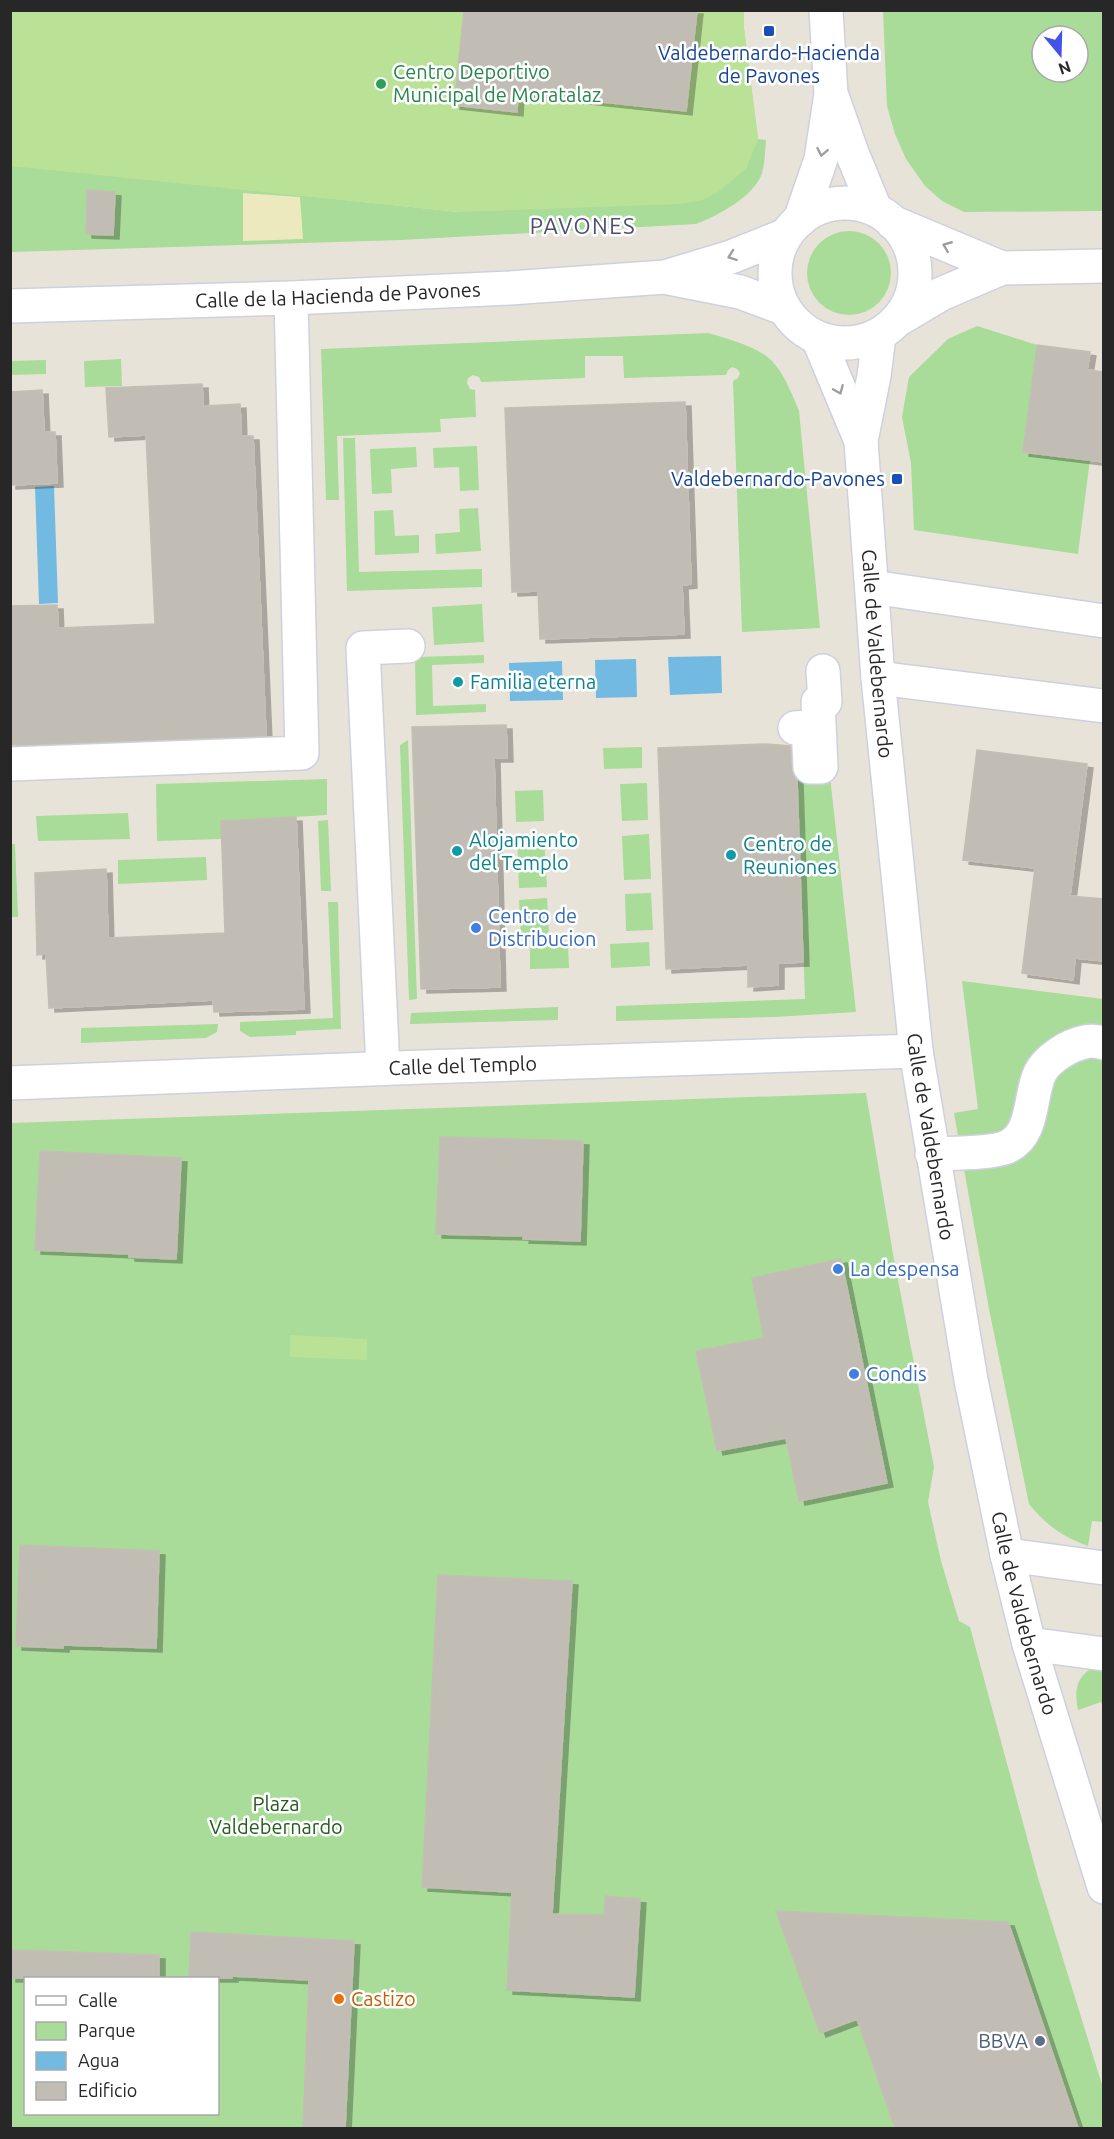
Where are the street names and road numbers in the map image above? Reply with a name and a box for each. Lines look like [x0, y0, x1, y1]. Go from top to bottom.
street label: Calle de la Hacienda de Pavones [195, 277, 481, 312]
street label: Calle de Valdebernardo [858, 548, 898, 759]
street label: Calle de Valdebernardo [903, 1032, 959, 1242]
street label: Calle del Templo [388, 1051, 537, 1079]
street label: Calle de Valdebernardo [987, 1509, 1062, 1718]

